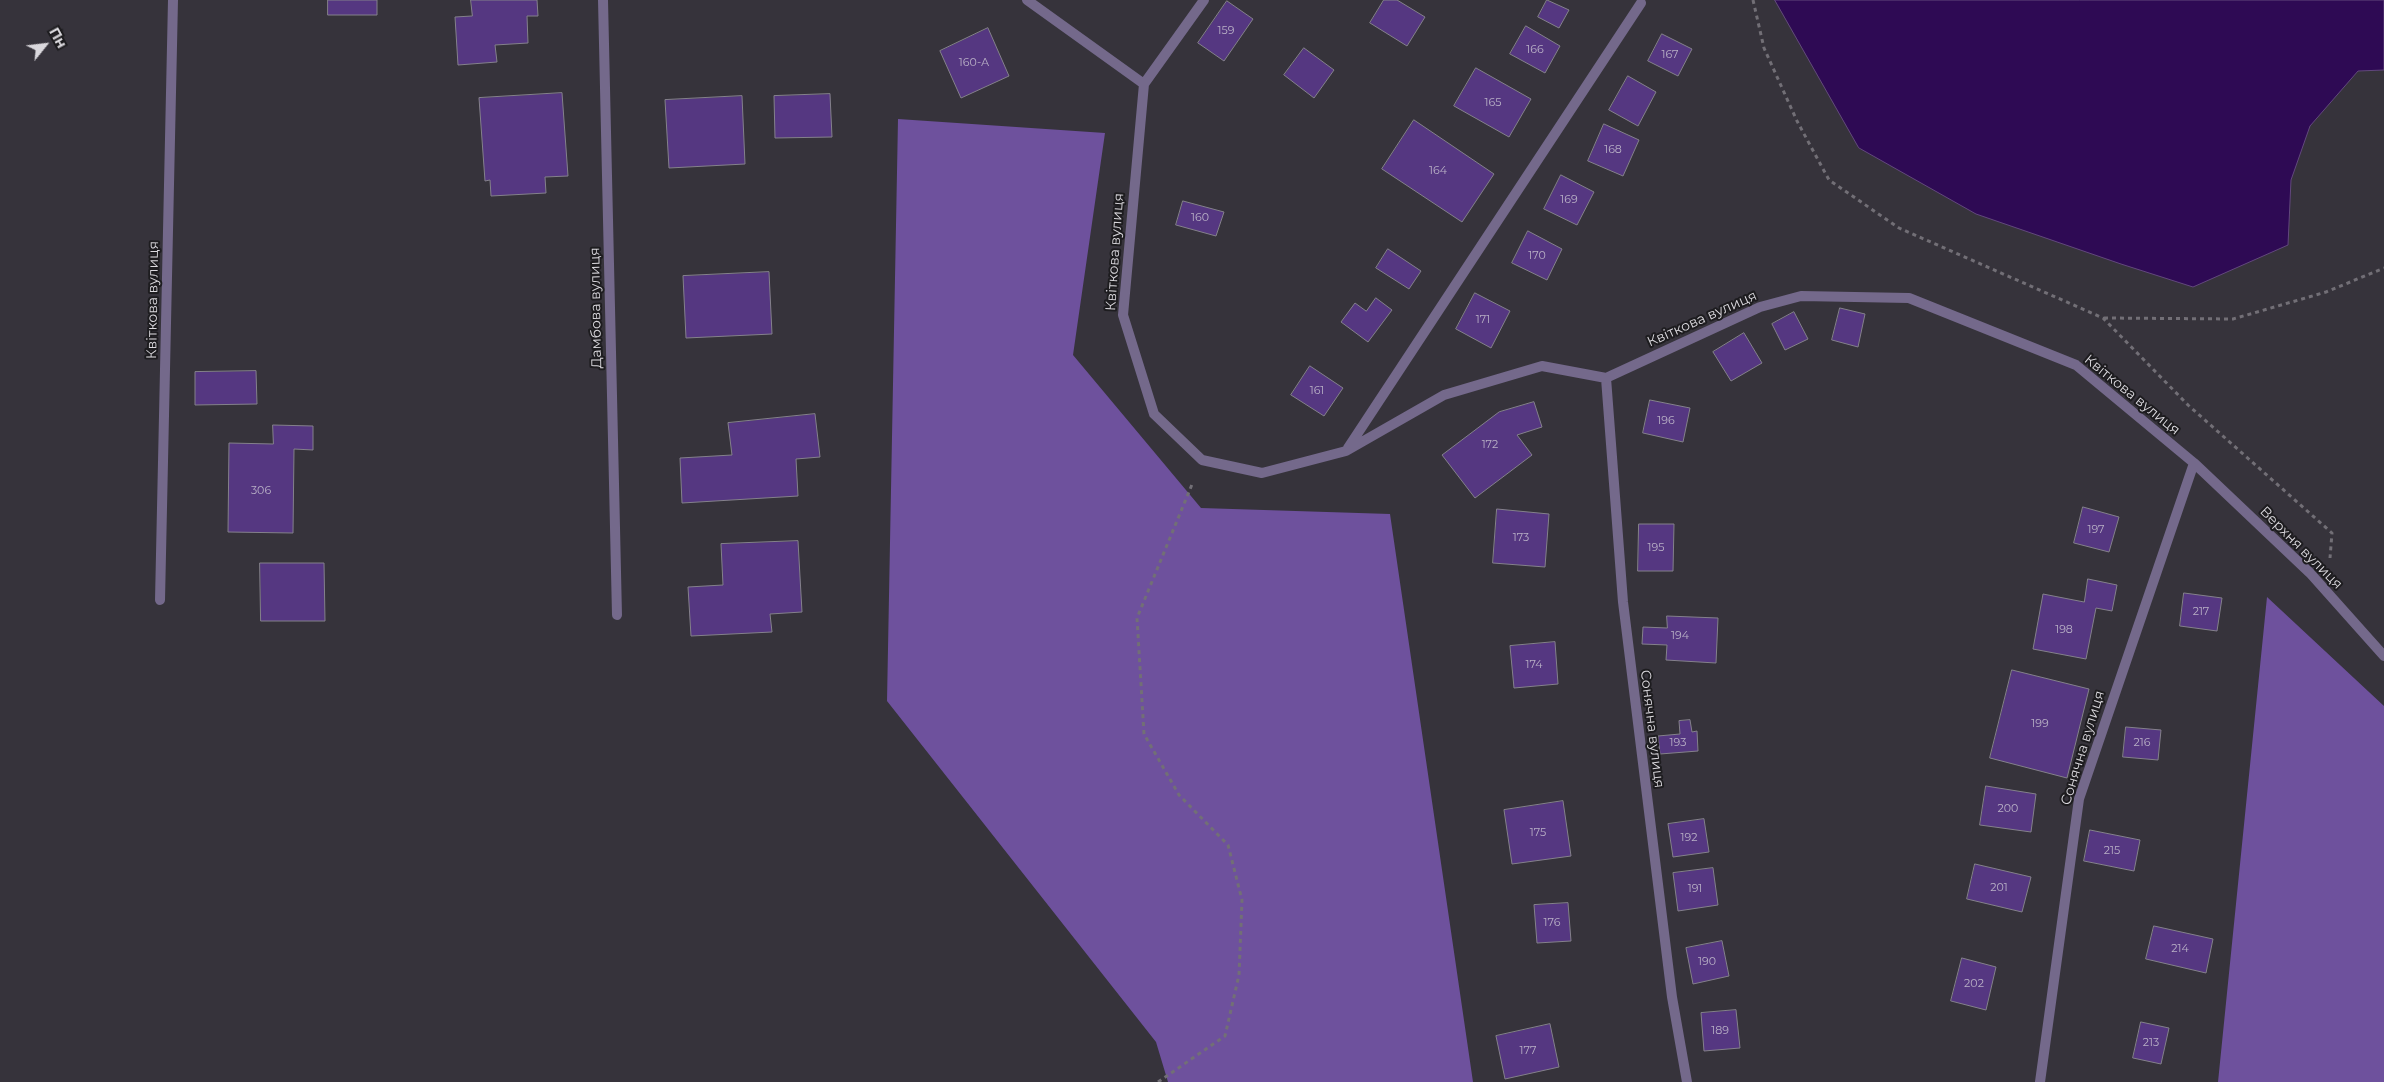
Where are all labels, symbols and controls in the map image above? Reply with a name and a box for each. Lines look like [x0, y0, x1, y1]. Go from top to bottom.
north arrow [20, 20, 70, 70]
text: Пн [45, 24, 71, 51]
house number: 159 [1218, 24, 1234, 38]
house number: 166 [1526, 43, 1544, 57]
house number: 167 [1661, 48, 1679, 62]
house number: 160-А [959, 56, 989, 70]
house number: 165 [1485, 96, 1501, 110]
house number: 168 [1604, 143, 1622, 157]
house number: 164 [1429, 164, 1447, 178]
street label: Квіткова вулиця [1102, 192, 1128, 312]
house number: 169 [1560, 193, 1578, 207]
house number: 160 [1191, 211, 1209, 225]
street label: Квіткова вулиця [144, 241, 162, 359]
street label: Дамбова вулиця [587, 247, 605, 369]
house number: 170 [1528, 249, 1546, 263]
street label: Квіткова вулиця [1645, 287, 1759, 351]
house number: 171 [1476, 313, 1490, 327]
street label: Квіткова вулиця [2081, 351, 2183, 439]
house number: 161 [1310, 384, 1324, 398]
house number: 196 [1657, 414, 1675, 428]
house number: 172 [1482, 438, 1498, 452]
house number: 306 [251, 484, 271, 498]
street label: Верхня вулиця [2256, 503, 2346, 593]
house number: 197 [2087, 523, 2105, 537]
house number: 173 [1513, 531, 1529, 545]
house number: 195 [1648, 541, 1664, 555]
house number: 217 [2193, 605, 2209, 619]
house number: 198 [2055, 623, 2073, 637]
house number: 194 [1671, 629, 1689, 643]
house number: 174 [1525, 658, 1543, 672]
street label: Сонячна вулиця [1636, 669, 1668, 789]
street label: Сонячна вулиця [2058, 689, 2108, 807]
house number: 199 [2031, 717, 2049, 731]
house number: 193 [1670, 736, 1686, 750]
house number: 216 [2134, 736, 2150, 750]
house number: 200 [1998, 802, 2018, 816]
house number: 175 [1530, 826, 1546, 840]
house number: 192 [1681, 831, 1697, 845]
house number: 215 [2104, 844, 2120, 858]
house number: 201 [1990, 881, 2008, 895]
house number: 191 [1688, 882, 1702, 896]
house number: 176 [1544, 916, 1560, 930]
house number: 214 [2171, 942, 2189, 956]
house number: 190 [1698, 955, 1716, 969]
house number: 202 [1964, 977, 1984, 991]
house number: 189 [1711, 1024, 1729, 1038]
house number: 213 [2143, 1036, 2159, 1050]
house number: 177 [1520, 1044, 1536, 1058]

